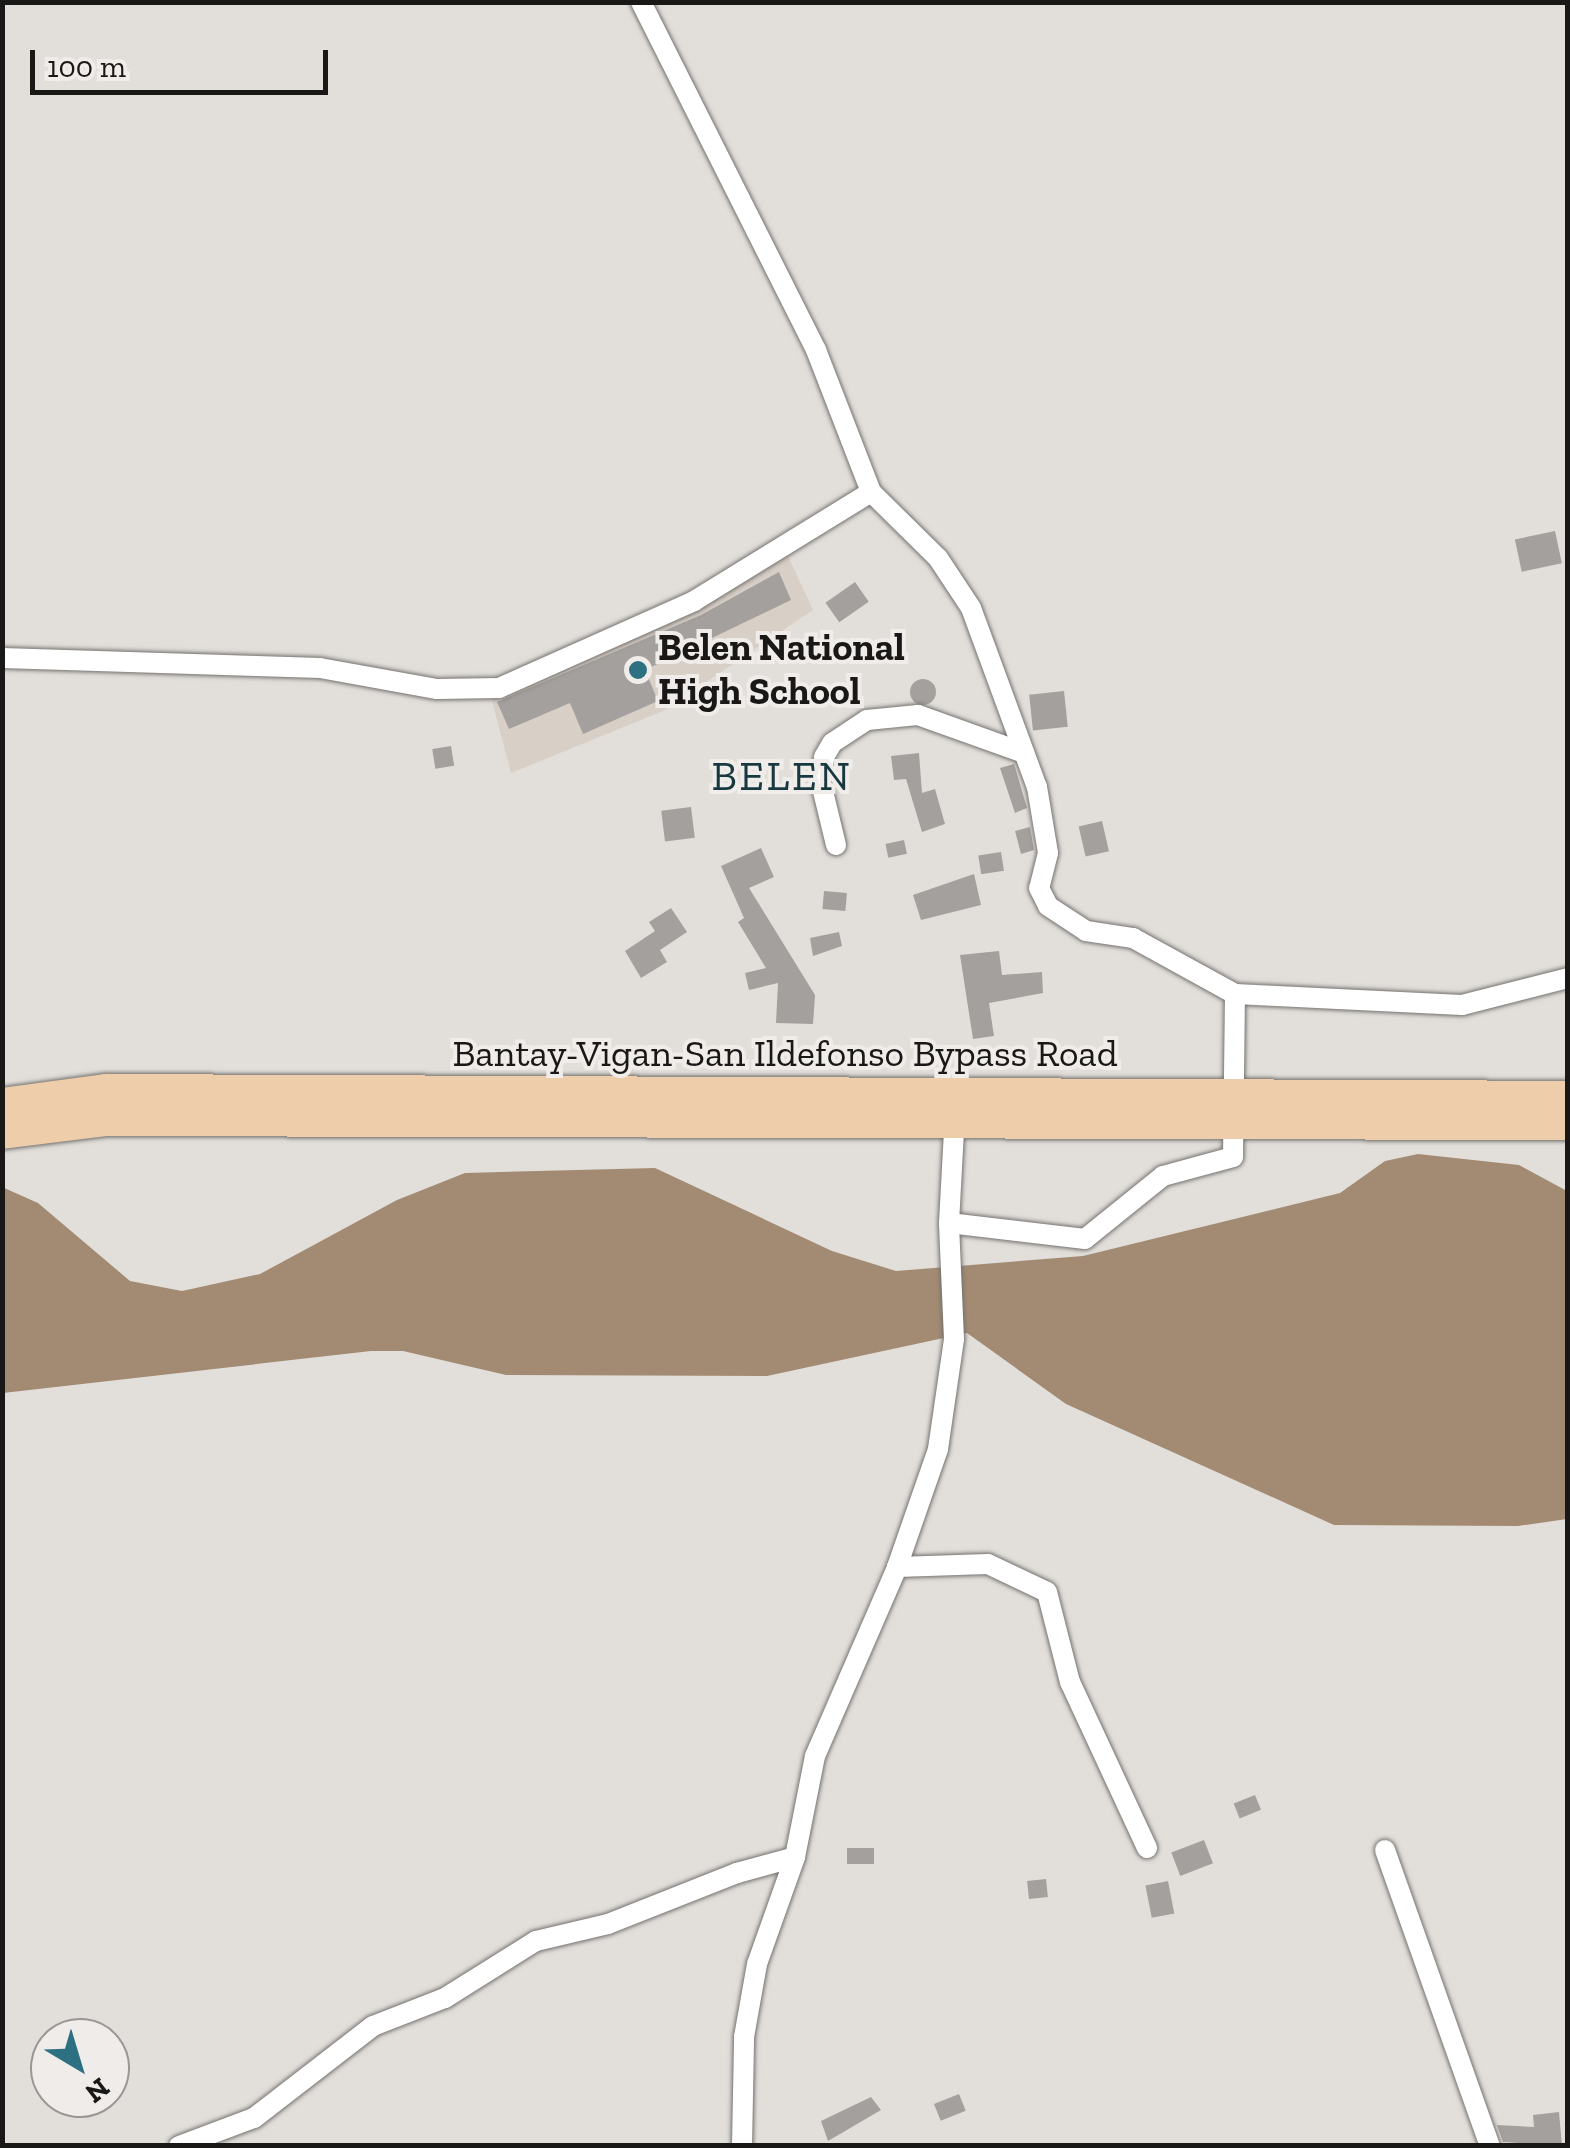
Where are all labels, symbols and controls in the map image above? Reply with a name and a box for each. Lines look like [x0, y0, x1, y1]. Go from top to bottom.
scale bar [35, 30, 332, 92]
text: 100 m [47, 49, 126, 85]
place label: Belen National High School [658, 625, 905, 714]
marker: Belen National High School [627, 659, 649, 681]
district label: BELEN [711, 751, 853, 801]
street label: Bantay-Vigan-San Ildefonso Bypass Road [452, 1031, 1118, 1077]
north arrow [30, 2018, 130, 2118]
text: N [79, 2071, 116, 2110]

